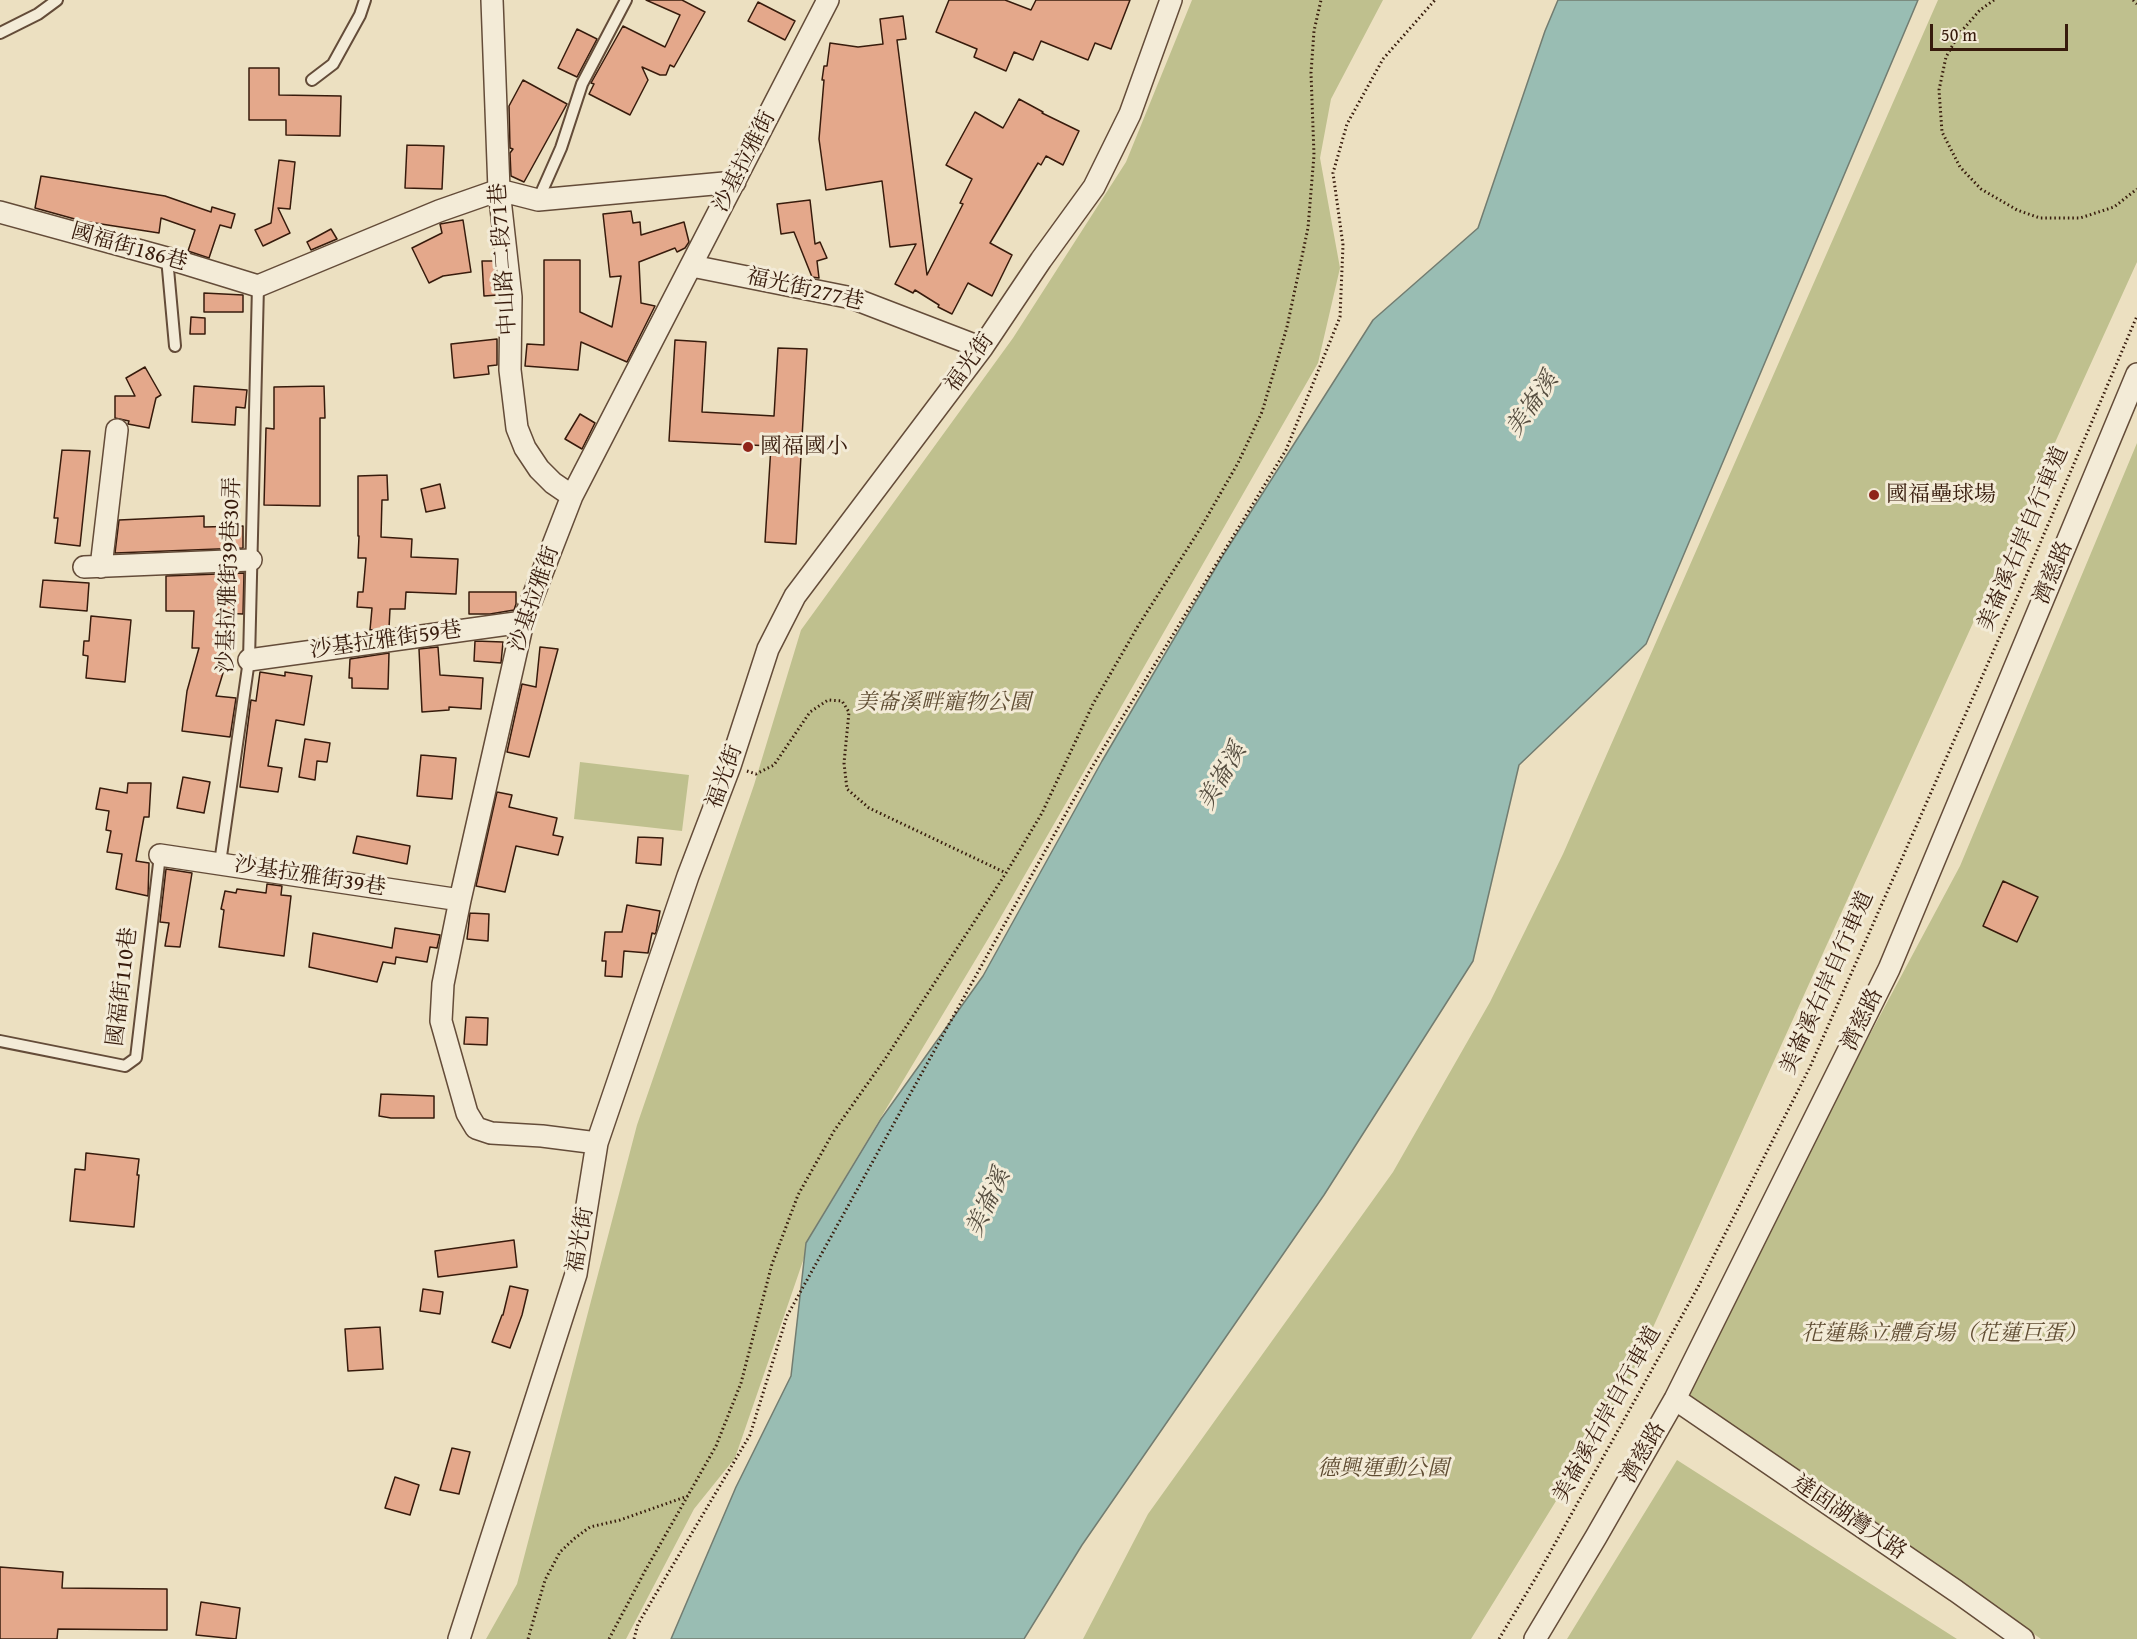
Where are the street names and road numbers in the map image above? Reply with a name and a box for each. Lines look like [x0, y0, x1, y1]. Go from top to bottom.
street label: 沙基拉雅街 [708, 107, 782, 217]
street label: 中山路二段71巷 [485, 182, 523, 336]
street label: 國福街186巷 [68, 219, 190, 277]
street label: 福光街277巷 [744, 264, 866, 316]
street label: 福光街 [940, 329, 1000, 397]
street label: 美崙溪右岸自行車道 [1973, 443, 2075, 635]
street label: 沙基拉雅街39巷30弄 [213, 476, 247, 674]
street label: 濟慈路 [2029, 537, 2079, 609]
street label: 沙基拉雅街 [505, 543, 565, 655]
street label: 沙基拉雅街59巷 [308, 617, 464, 665]
street label: 福光街 [701, 741, 749, 813]
street label: 沙基拉雅街39巷 [232, 852, 388, 902]
street label: 美崙溪右岸自行車道 [1776, 887, 1880, 1079]
street label: 國福街110巷 [103, 926, 143, 1048]
street label: 濟慈路 [1837, 985, 1889, 1055]
street label: 福光街 [562, 1205, 600, 1275]
street label: 美崙溪右岸自行車道 [1548, 1322, 1668, 1508]
street label: 濟慈路 [1616, 1418, 1672, 1488]
street label: 達固湖灣大路 [1787, 1470, 1911, 1566]

